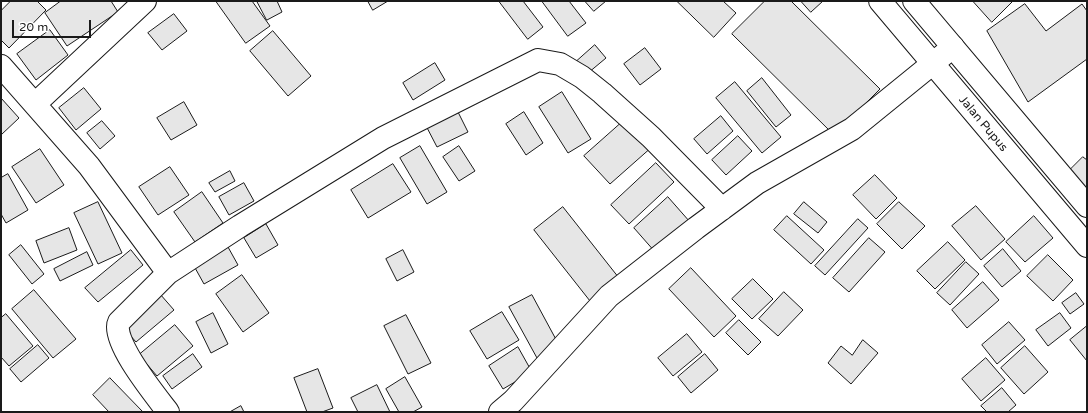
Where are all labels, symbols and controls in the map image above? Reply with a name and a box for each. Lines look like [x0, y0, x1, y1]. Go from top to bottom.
scale bar [14, 12, 93, 38]
text: 20 m [19, 20, 48, 34]
street label: Jalan Pupus [955, 93, 1011, 155]

